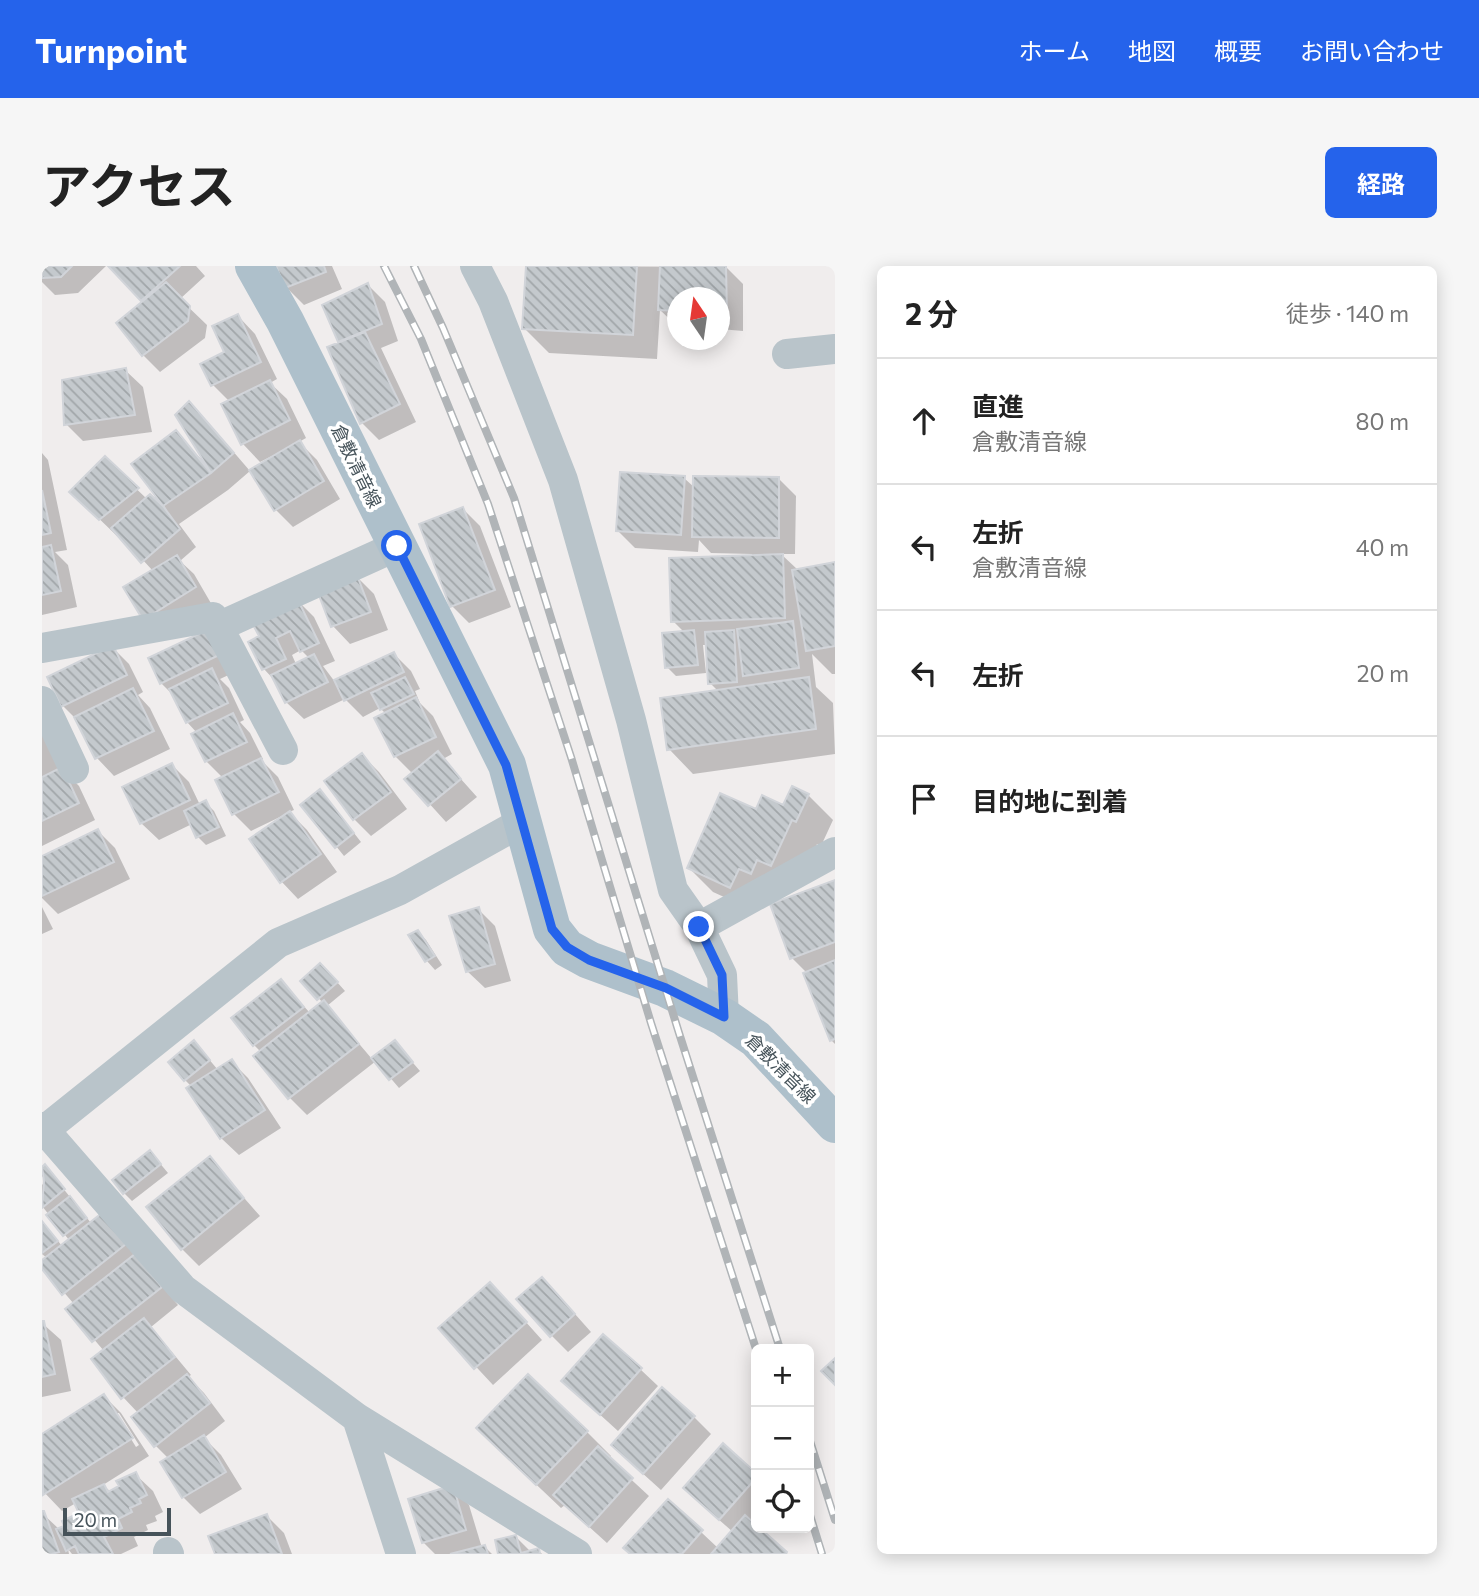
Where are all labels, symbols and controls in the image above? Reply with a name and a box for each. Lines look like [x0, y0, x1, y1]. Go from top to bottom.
text: Turnpoint [35, 29, 187, 70]
text: ホーム [1019, 36, 1090, 65]
text: 地図 [1128, 36, 1176, 65]
text: 概要 [1214, 36, 1262, 65]
text: お問い合わせ [1300, 36, 1444, 65]
button: 経路 [1325, 147, 1437, 218]
text: アクセス [42, 154, 236, 214]
north arrow [667, 287, 730, 350]
text: 2 分 [905, 294, 958, 331]
text: 徒歩 · 140 m [1286, 299, 1409, 327]
text: 直進 [972, 390, 1024, 421]
icon: ahead [905, 402, 943, 440]
text: 80 m [1356, 407, 1409, 435]
street label: 倉敷清音線 [327, 421, 387, 511]
text: 倉敷清音線 [972, 427, 1087, 455]
text: 左折 [972, 516, 1024, 547]
icon: left [905, 528, 943, 566]
route start [381, 530, 412, 561]
text: 40 m [1356, 533, 1409, 561]
text: 倉敷清音線 [972, 553, 1087, 581]
icon: left [905, 654, 943, 692]
text: 左折 [972, 659, 1024, 690]
text: 20 m [1357, 659, 1409, 687]
icon: arrive [905, 780, 943, 818]
text: 目的地に到着 [972, 785, 1128, 816]
route end [683, 911, 714, 942]
street label: 倉敷清音線 [741, 1028, 821, 1108]
map controls [751, 1344, 814, 1533]
button: + [751, 1344, 814, 1407]
button: − [751, 1407, 814, 1470]
button: locate [751, 1470, 814, 1533]
scale bar [63, 1505, 172, 1537]
text: 20 m [74, 1508, 117, 1531]

